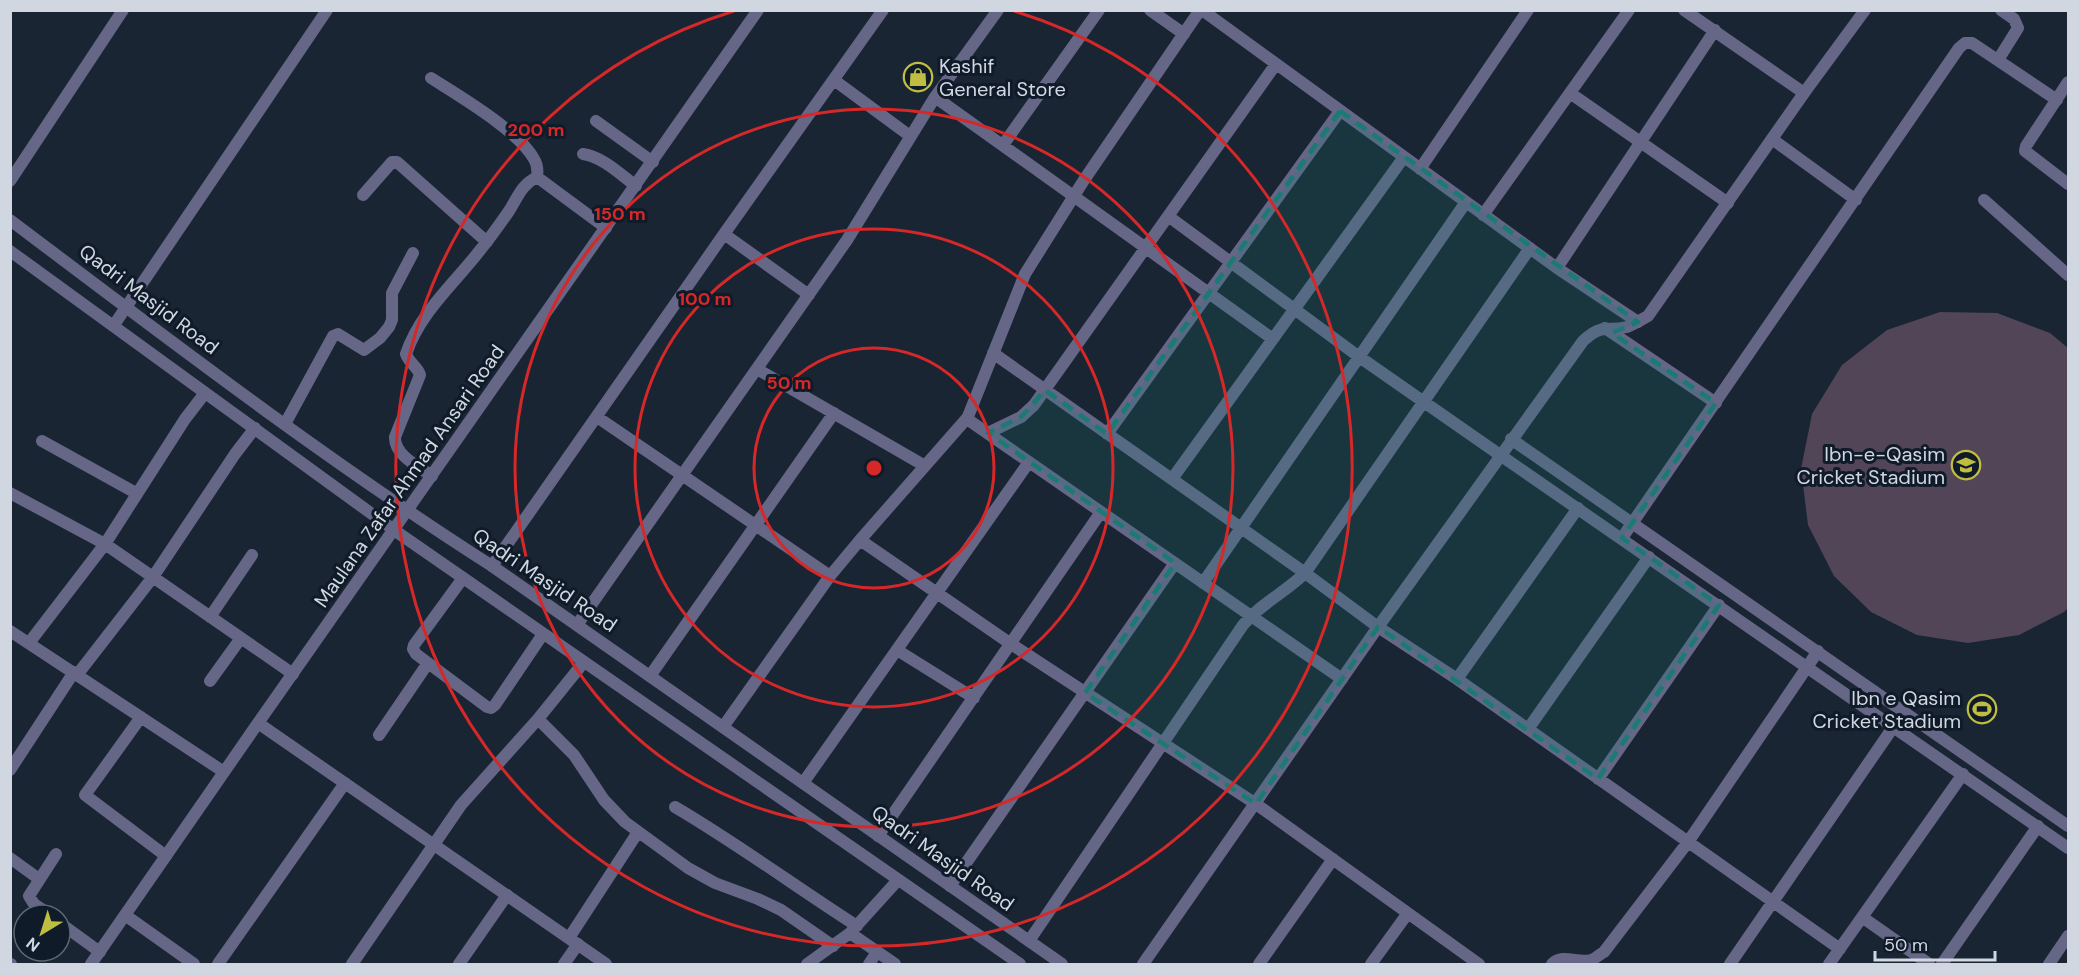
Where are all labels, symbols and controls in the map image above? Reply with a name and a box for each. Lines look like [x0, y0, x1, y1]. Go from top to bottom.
place label: Kashif General Store [939, 53, 1066, 102]
shop icon: Kashif General Store [902, 61, 934, 93]
text: 200 m [508, 118, 564, 142]
text: 150 m [594, 202, 646, 226]
street label: Qadri Masjid Road [74, 238, 224, 360]
text: 100 m [678, 287, 732, 311]
street label: Maulana Zafar Ahmad Ansari Road [308, 340, 510, 612]
text: 50 m [766, 371, 812, 395]
place label: Ibn-e-Qasim Cricket Stadium [1797, 441, 1945, 490]
school or university icon: Ibn-e-Qasim Cricket Stadium [1950, 449, 1982, 481]
centre of rings [864, 458, 884, 478]
street label: Qadri Masjid Road [468, 522, 622, 638]
place label: Ibn e Qasim Cricket Stadium [1813, 685, 1961, 734]
sports icon: Ibn e Qasim Cricket Stadium [1966, 693, 1998, 725]
street label: Qadri Masjid Road [867, 799, 1019, 917]
north arrow [12, 903, 72, 963]
scale bar [1875, 924, 1995, 962]
text: N [22, 933, 44, 956]
text: 50 m [1884, 933, 1928, 957]

